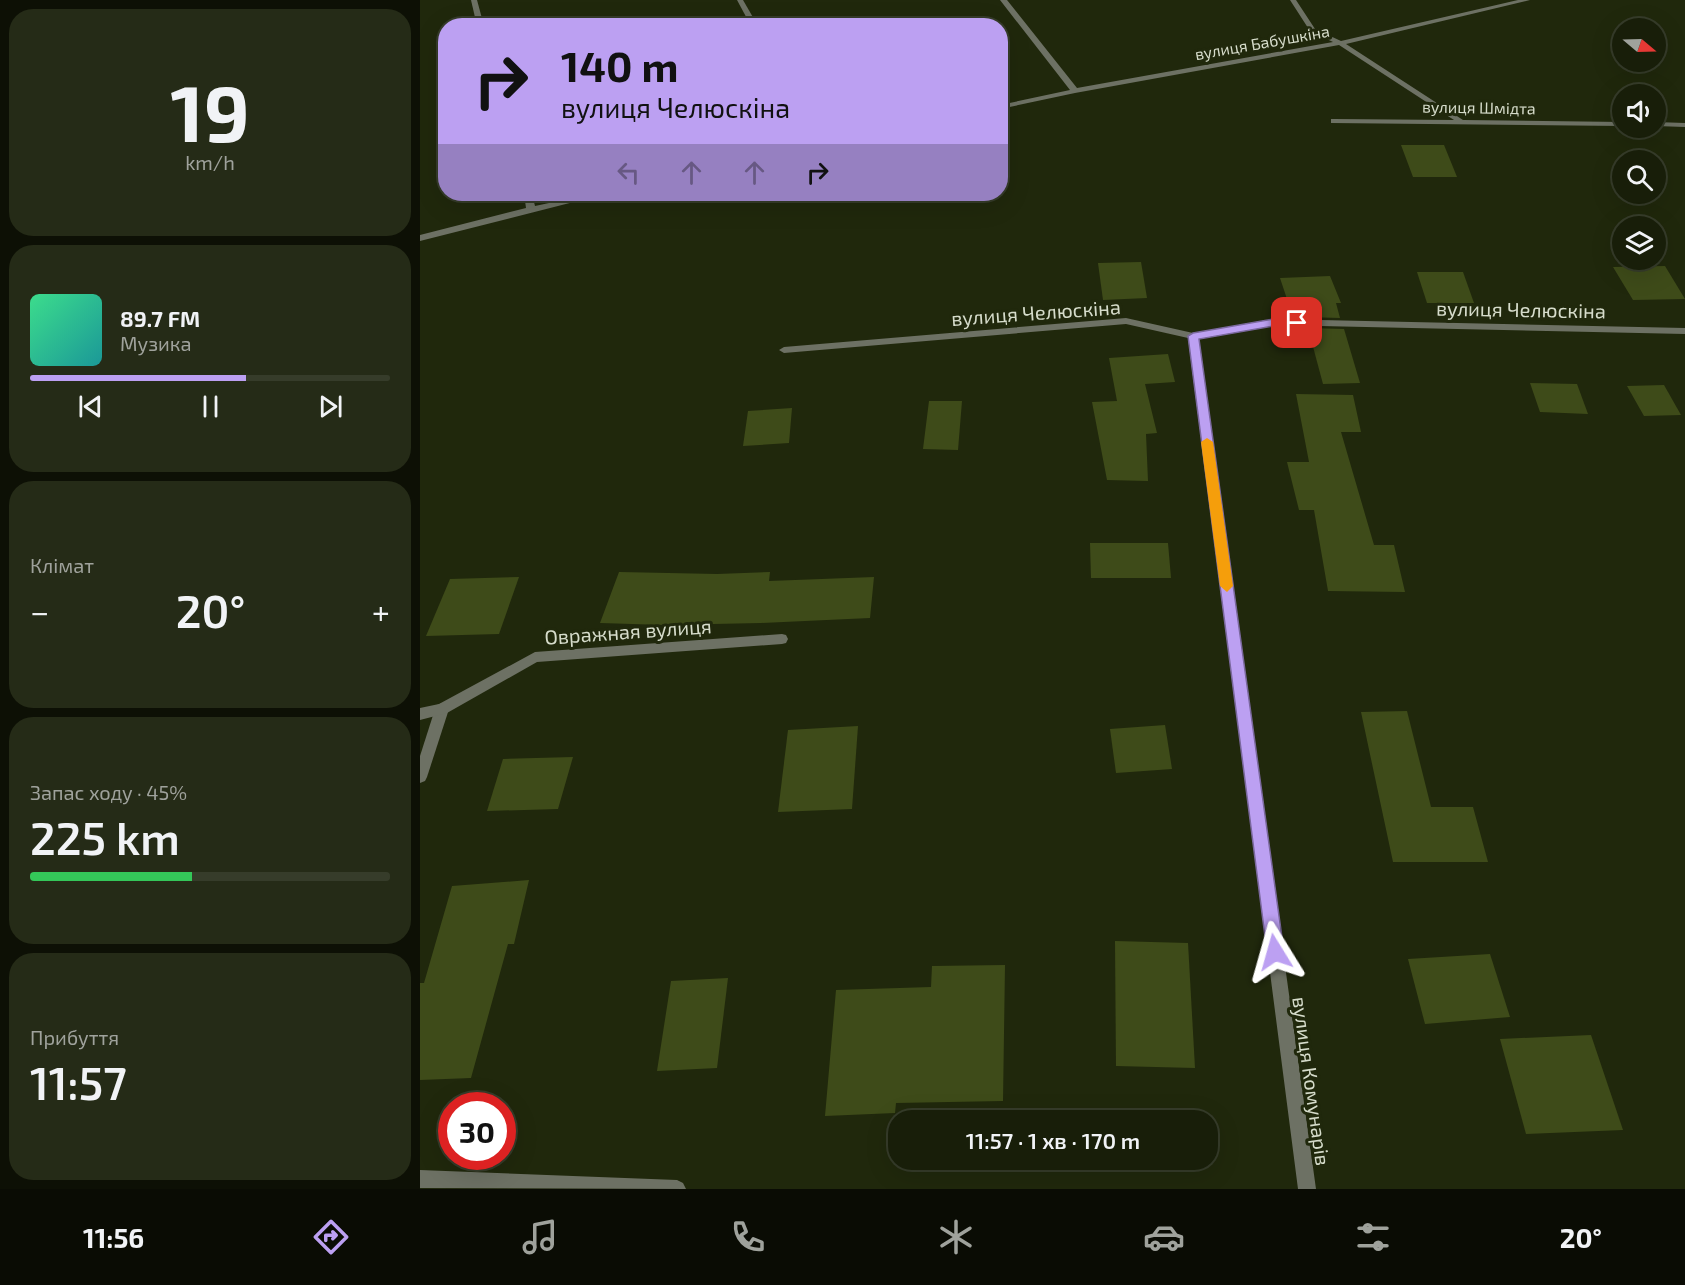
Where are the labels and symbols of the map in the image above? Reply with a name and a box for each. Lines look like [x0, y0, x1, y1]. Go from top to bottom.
north arrow [1612, 18, 1666, 72]
street label: вулиця Бабушкіна [1193, 21, 1331, 64]
street label: вулиця Шмідта [1422, 97, 1536, 118]
street label: вулиця Челюскіна [950, 294, 1122, 331]
street label: вулиця Челюскіна [1436, 296, 1606, 323]
pin [1271, 297, 1322, 348]
street label: Овражная вулиця [544, 613, 712, 650]
position arrow [1243, 920, 1307, 984]
street label: вулиця Комунарів [1287, 995, 1336, 1167]
speed limit sign: 30 [438, 1092, 516, 1170]

